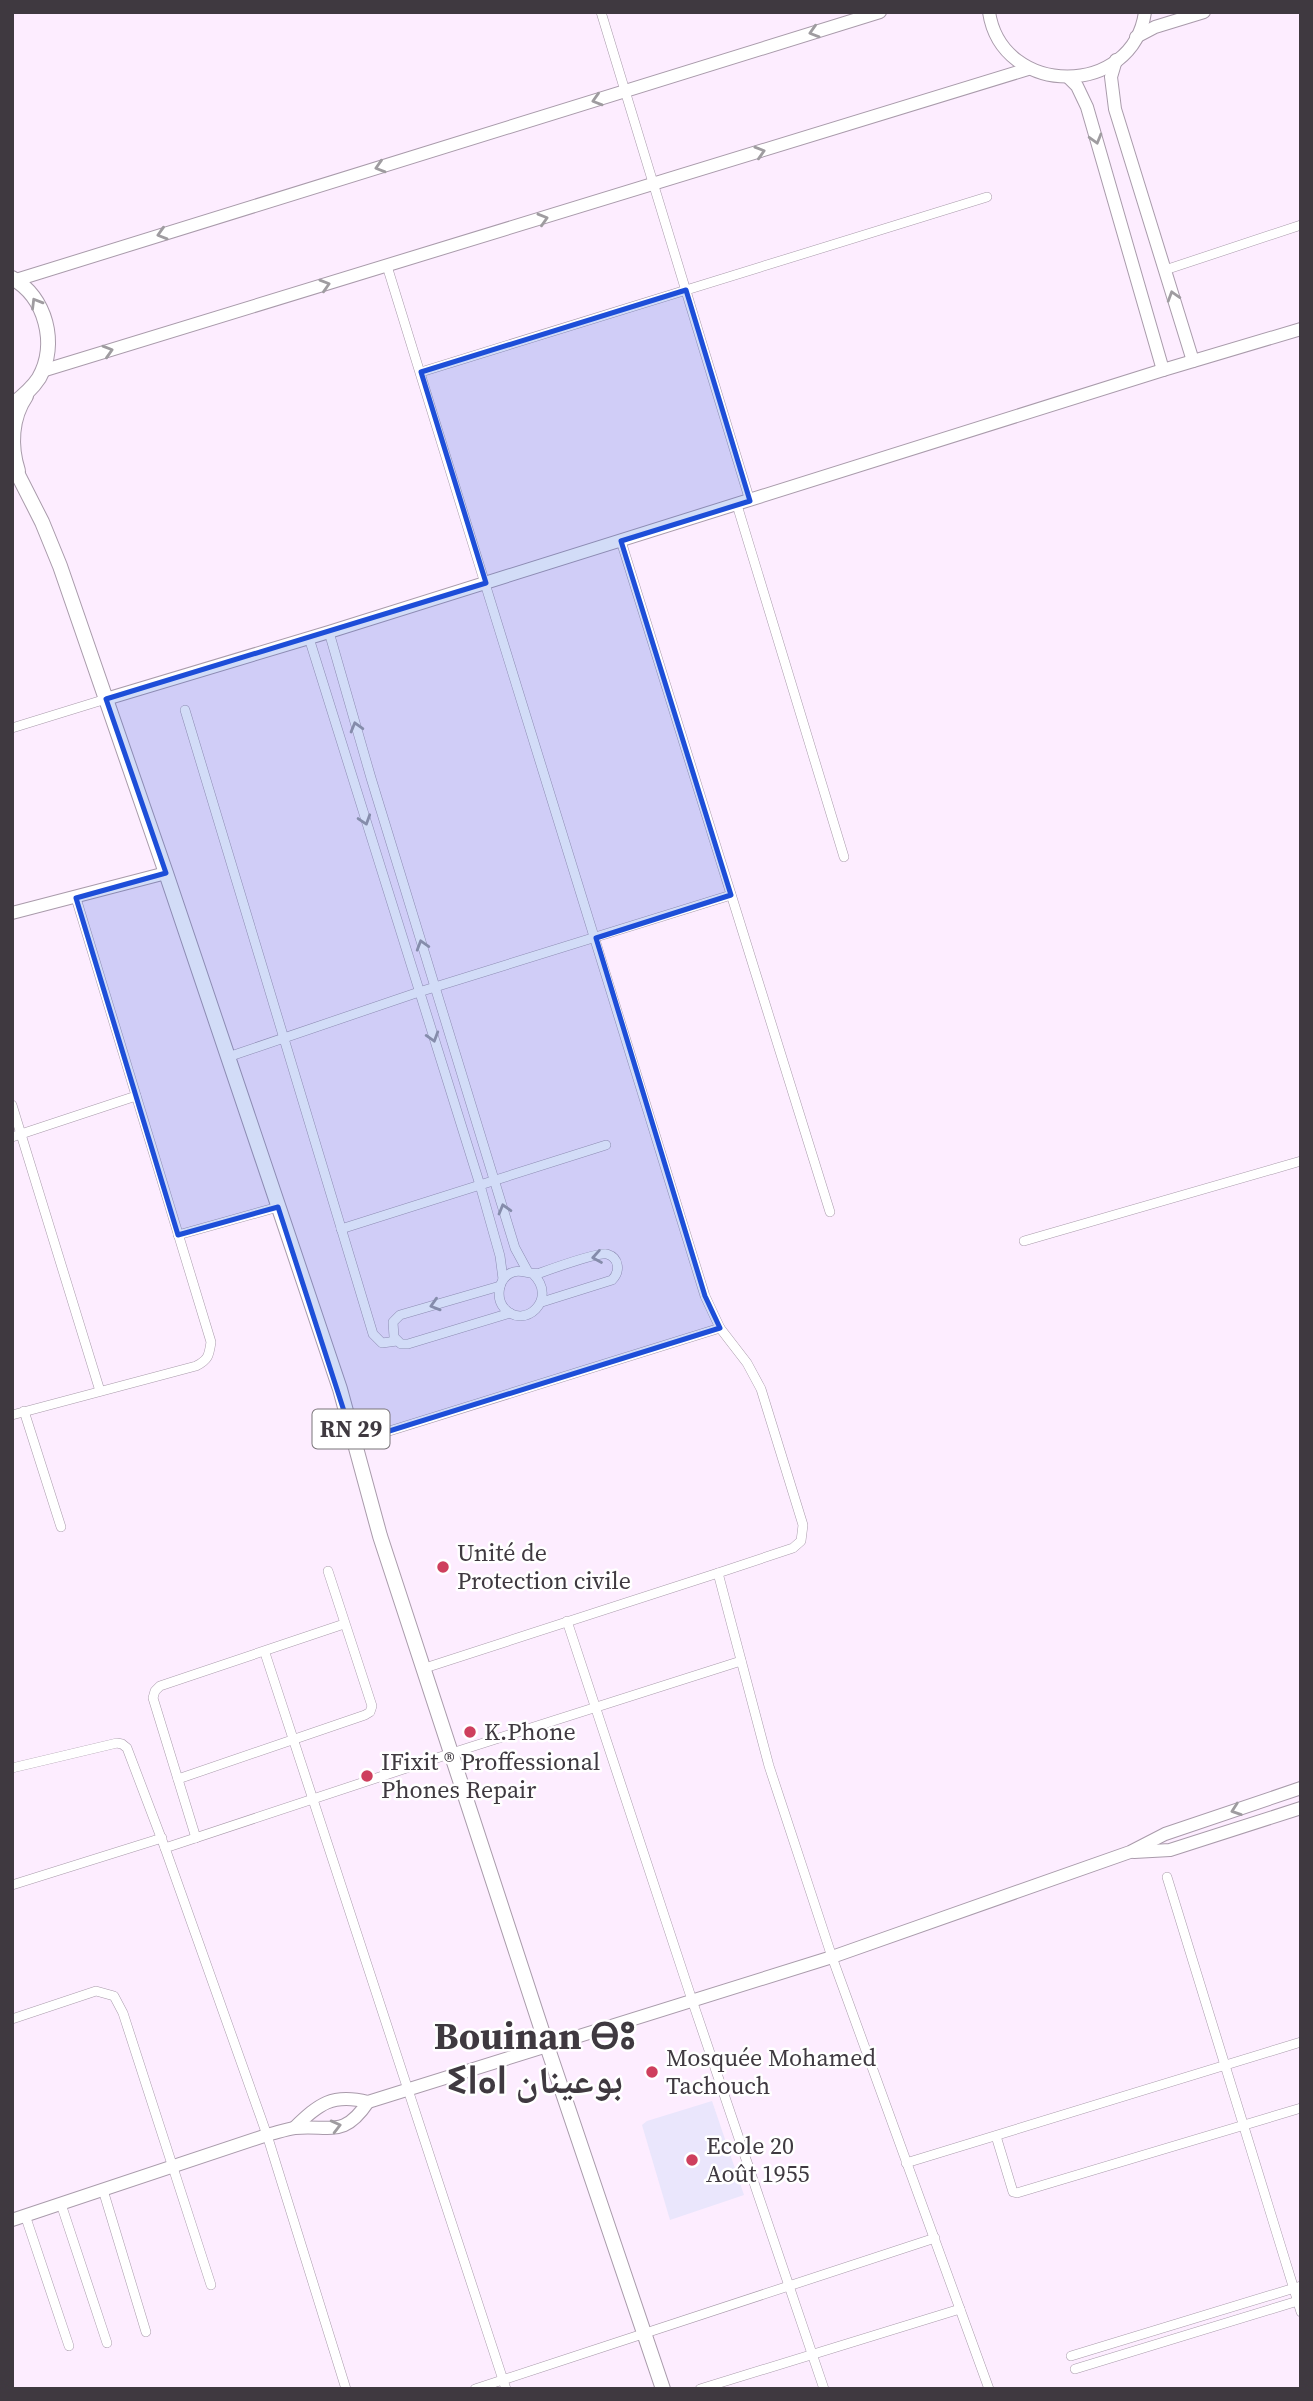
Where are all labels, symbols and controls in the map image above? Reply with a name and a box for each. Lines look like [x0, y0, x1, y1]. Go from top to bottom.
one-way arrow [809, 24, 821, 39]
one-way arrow [591, 91, 603, 106]
one-way arrow [1088, 133, 1103, 145]
one-way arrow [754, 145, 766, 160]
one-way arrow [374, 159, 386, 174]
one-way arrow [536, 212, 548, 227]
one-way arrow [157, 226, 169, 241]
one-way arrow [319, 279, 331, 294]
one-way arrow [1166, 290, 1181, 302]
one-way arrow [32, 297, 45, 310]
one-way arrow [101, 345, 113, 360]
one-way arrow [349, 721, 364, 733]
one-way arrow [356, 814, 371, 826]
one-way arrow [416, 939, 431, 951]
one-way arrow [425, 1031, 440, 1043]
one-way arrow [497, 1203, 512, 1215]
one-way arrow [591, 1249, 603, 1264]
one-way arrow [429, 1297, 441, 1312]
road number: RN 29 [312, 1410, 390, 1448]
place label: Unité de Protection civile [457, 1536, 631, 1597]
marker: Unité de Protection civile [435, 1559, 451, 1575]
place label: K.Phone [484, 1715, 576, 1748]
marker: K.Phone [462, 1724, 478, 1740]
place label: IFixit ® Proffessional Phones Repair [381, 1745, 600, 1806]
marker: IFixit ® Proffessional Phones Repair [359, 1768, 375, 1784]
one-way arrow [1230, 1802, 1243, 1816]
district label: Bouinan ⴱⵓ ⵉⵏⴰⵏ بوعينان [434, 2010, 636, 2106]
place label: Mosquée Mohamed Tachouch [666, 2041, 876, 2102]
marker: Mosquée Mohamed Tachouch [644, 2064, 660, 2080]
one-way arrow [329, 2120, 341, 2134]
place label: Ecole 20 Août 1955 [706, 2129, 810, 2190]
marker: Ecole 20 Août 1955 [684, 2152, 700, 2168]

